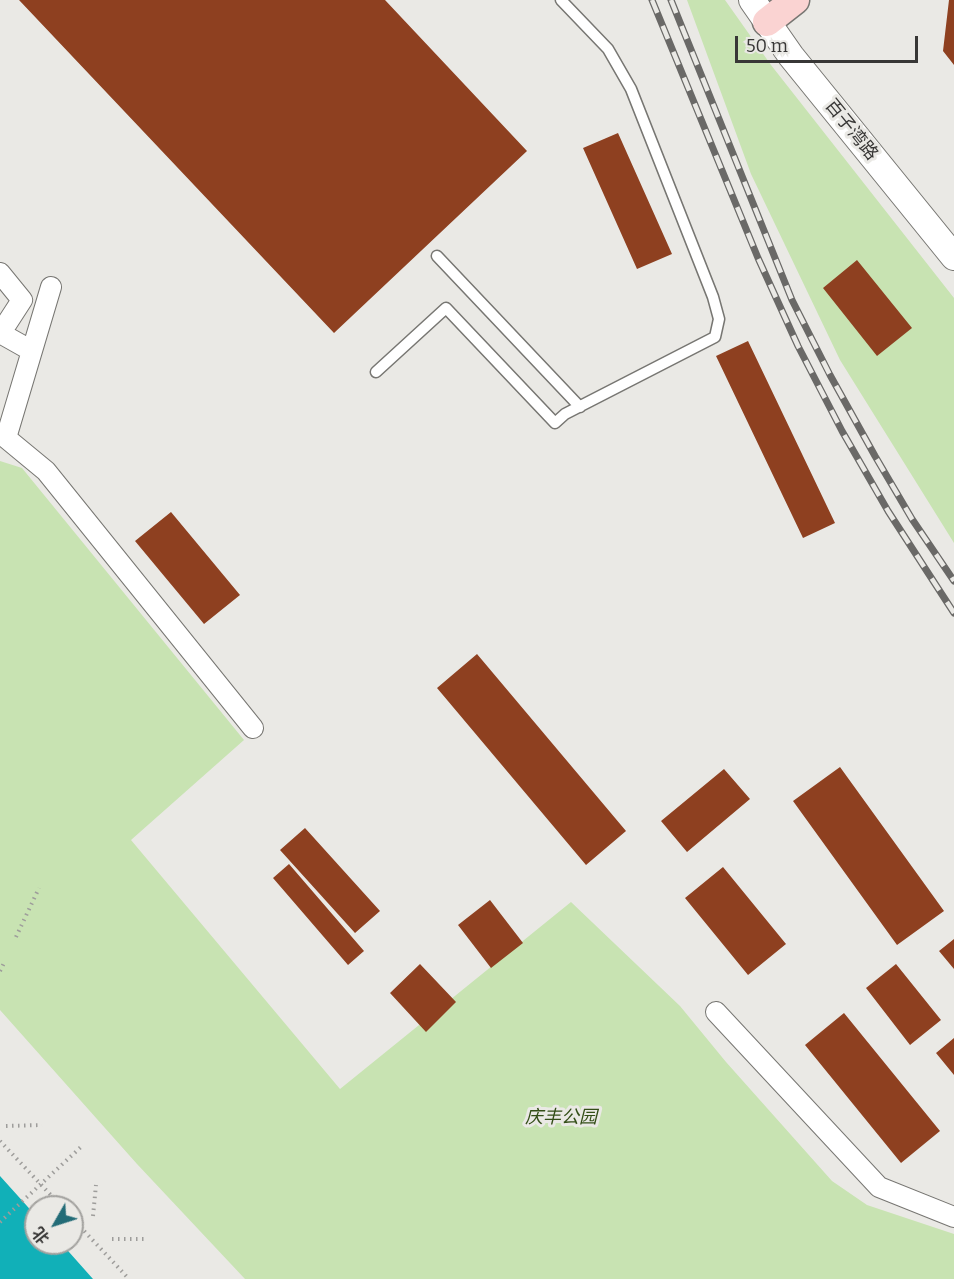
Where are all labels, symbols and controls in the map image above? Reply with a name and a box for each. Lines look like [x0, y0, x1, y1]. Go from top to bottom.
scale bar [738, 24, 921, 62]
text: 50 m [746, 35, 788, 57]
street label: 百子湾路 [820, 95, 882, 165]
park label: 庆丰公园 [525, 1107, 597, 1129]
north arrow [24, 1195, 84, 1255]
text: 北 [29, 1223, 54, 1248]

